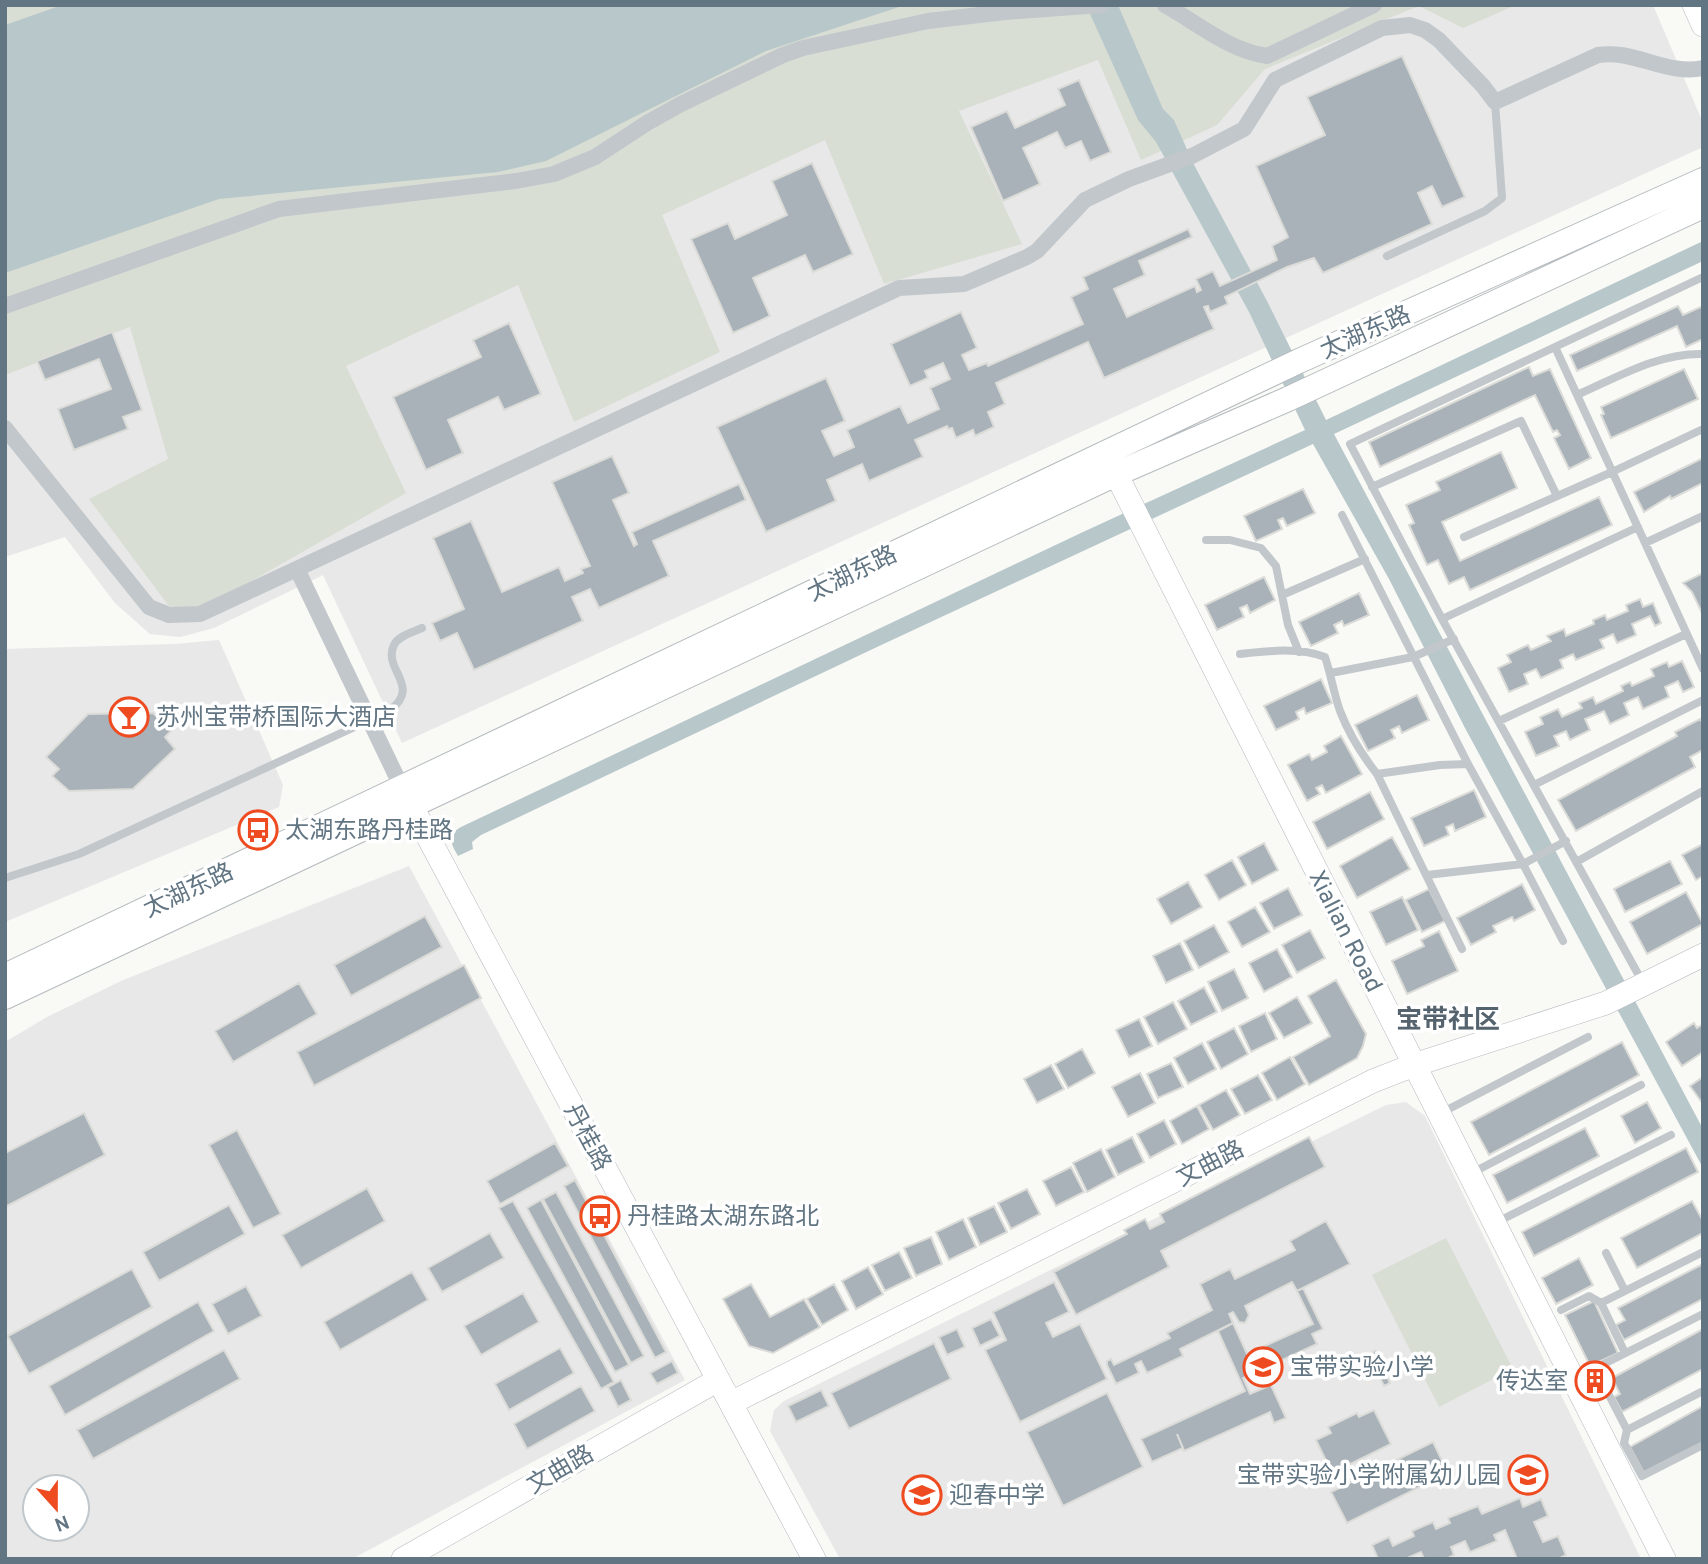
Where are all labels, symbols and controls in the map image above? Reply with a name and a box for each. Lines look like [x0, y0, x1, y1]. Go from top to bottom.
street label: 太湖东路 [1316, 301, 1416, 367]
street label: 太湖东路 [803, 540, 903, 609]
bar icon: 苏州宝带桥国际大酒店 [108, 696, 150, 738]
place label: 苏州宝带桥国际大酒店 [156, 704, 396, 734]
bus stop icon: 太湖东路丹桂路 [237, 809, 279, 851]
place label: 太湖东路丹桂路 [285, 817, 453, 847]
street label: 太湖东路 [139, 858, 239, 926]
street label: Xialian Road [1301, 866, 1388, 998]
district label: 宝带社区 [1396, 1005, 1500, 1038]
street label: 丹桂路 [556, 1099, 616, 1177]
street label: 文曲路 [1172, 1135, 1250, 1194]
bus stop icon: 丹桂路太湖东路北 [579, 1195, 621, 1237]
place label: 丹桂路太湖东路北 [627, 1203, 819, 1233]
school or university icon: 宝带实验小学 [1242, 1346, 1284, 1388]
place label: 宝带实验小学 [1290, 1354, 1434, 1384]
building icon: 传达室 [1574, 1360, 1616, 1402]
place label: 传达室 [1496, 1368, 1568, 1398]
street label: 文曲路 [522, 1440, 600, 1502]
school or university icon: 宝带实验小学附属幼儿园 [1507, 1454, 1549, 1496]
place label: 宝带实验小学附属幼儿园 [1237, 1462, 1501, 1492]
north arrow [21, 1473, 91, 1543]
school or university icon: 迎春中学 [901, 1474, 943, 1516]
place label: 迎春中学 [949, 1482, 1045, 1512]
text: N [51, 1508, 72, 1536]

